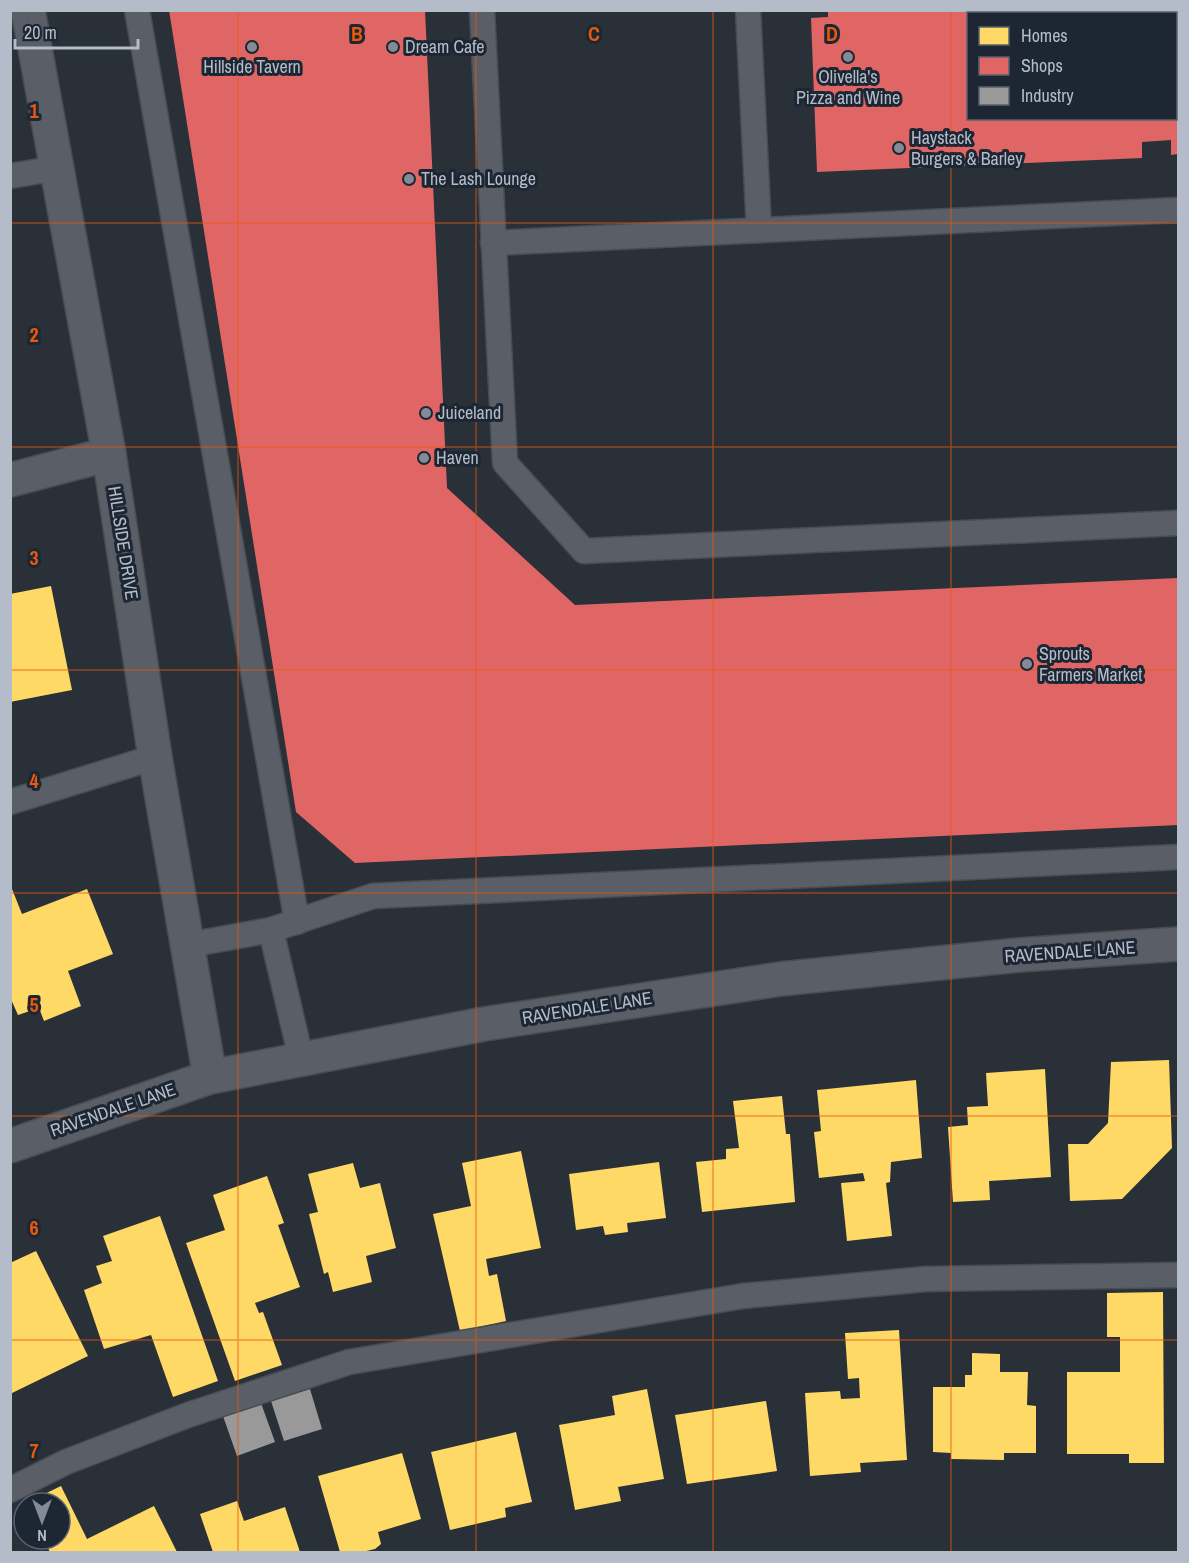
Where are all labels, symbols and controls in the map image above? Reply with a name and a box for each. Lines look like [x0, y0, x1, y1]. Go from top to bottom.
scale bar [15, 12, 138, 50]
legend [967, 12, 1177, 120]
text: 20 m [24, 20, 57, 45]
text: B [351, 20, 363, 47]
text: C [588, 20, 600, 47]
text: D [826, 20, 838, 47]
text: Homes [1021, 23, 1068, 48]
place label: Dream Cafe [405, 34, 485, 59]
marker: Hillside Tavern [245, 40, 259, 54]
marker: Dream Cafe [386, 40, 400, 54]
marker: Olivella's Pizza and Wine [841, 50, 855, 64]
text: Shops [1021, 53, 1063, 78]
place label: Hillside Tavern [203, 54, 301, 79]
place label: Olivella's Pizza and Wine [796, 64, 900, 110]
text: Industry [1021, 83, 1074, 108]
text: 1 [29, 97, 39, 124]
place label: Haystack Burgers & Barley [911, 125, 1023, 171]
marker: Haystack Burgers & Barley [892, 141, 906, 155]
place label: The Lash Lounge [421, 166, 536, 191]
marker: The Lash Lounge [402, 172, 416, 186]
text: 2 [29, 321, 39, 348]
place label: Juiceland [438, 400, 501, 425]
marker: Juiceland [419, 406, 433, 420]
place label: Haven [436, 445, 479, 470]
marker: Haven [417, 451, 431, 465]
street label: HILLSIDE DRIVE [102, 484, 145, 602]
text: 3 [29, 544, 39, 571]
place label: Sprouts Farmers Market [1039, 641, 1142, 687]
marker: Sprouts Farmers Market [1020, 657, 1034, 671]
text: 4 [29, 767, 39, 794]
street label: RAVENDALE LANE [1004, 934, 1136, 969]
street label: RAVENDALE LANE [520, 985, 654, 1030]
text: 5 [29, 991, 39, 1018]
street label: RAVENDALE LANE [47, 1076, 179, 1143]
text: 6 [29, 1214, 39, 1241]
text: 7 [29, 1437, 39, 1464]
north arrow [12, 1491, 72, 1551]
text: N [37, 1525, 47, 1547]

